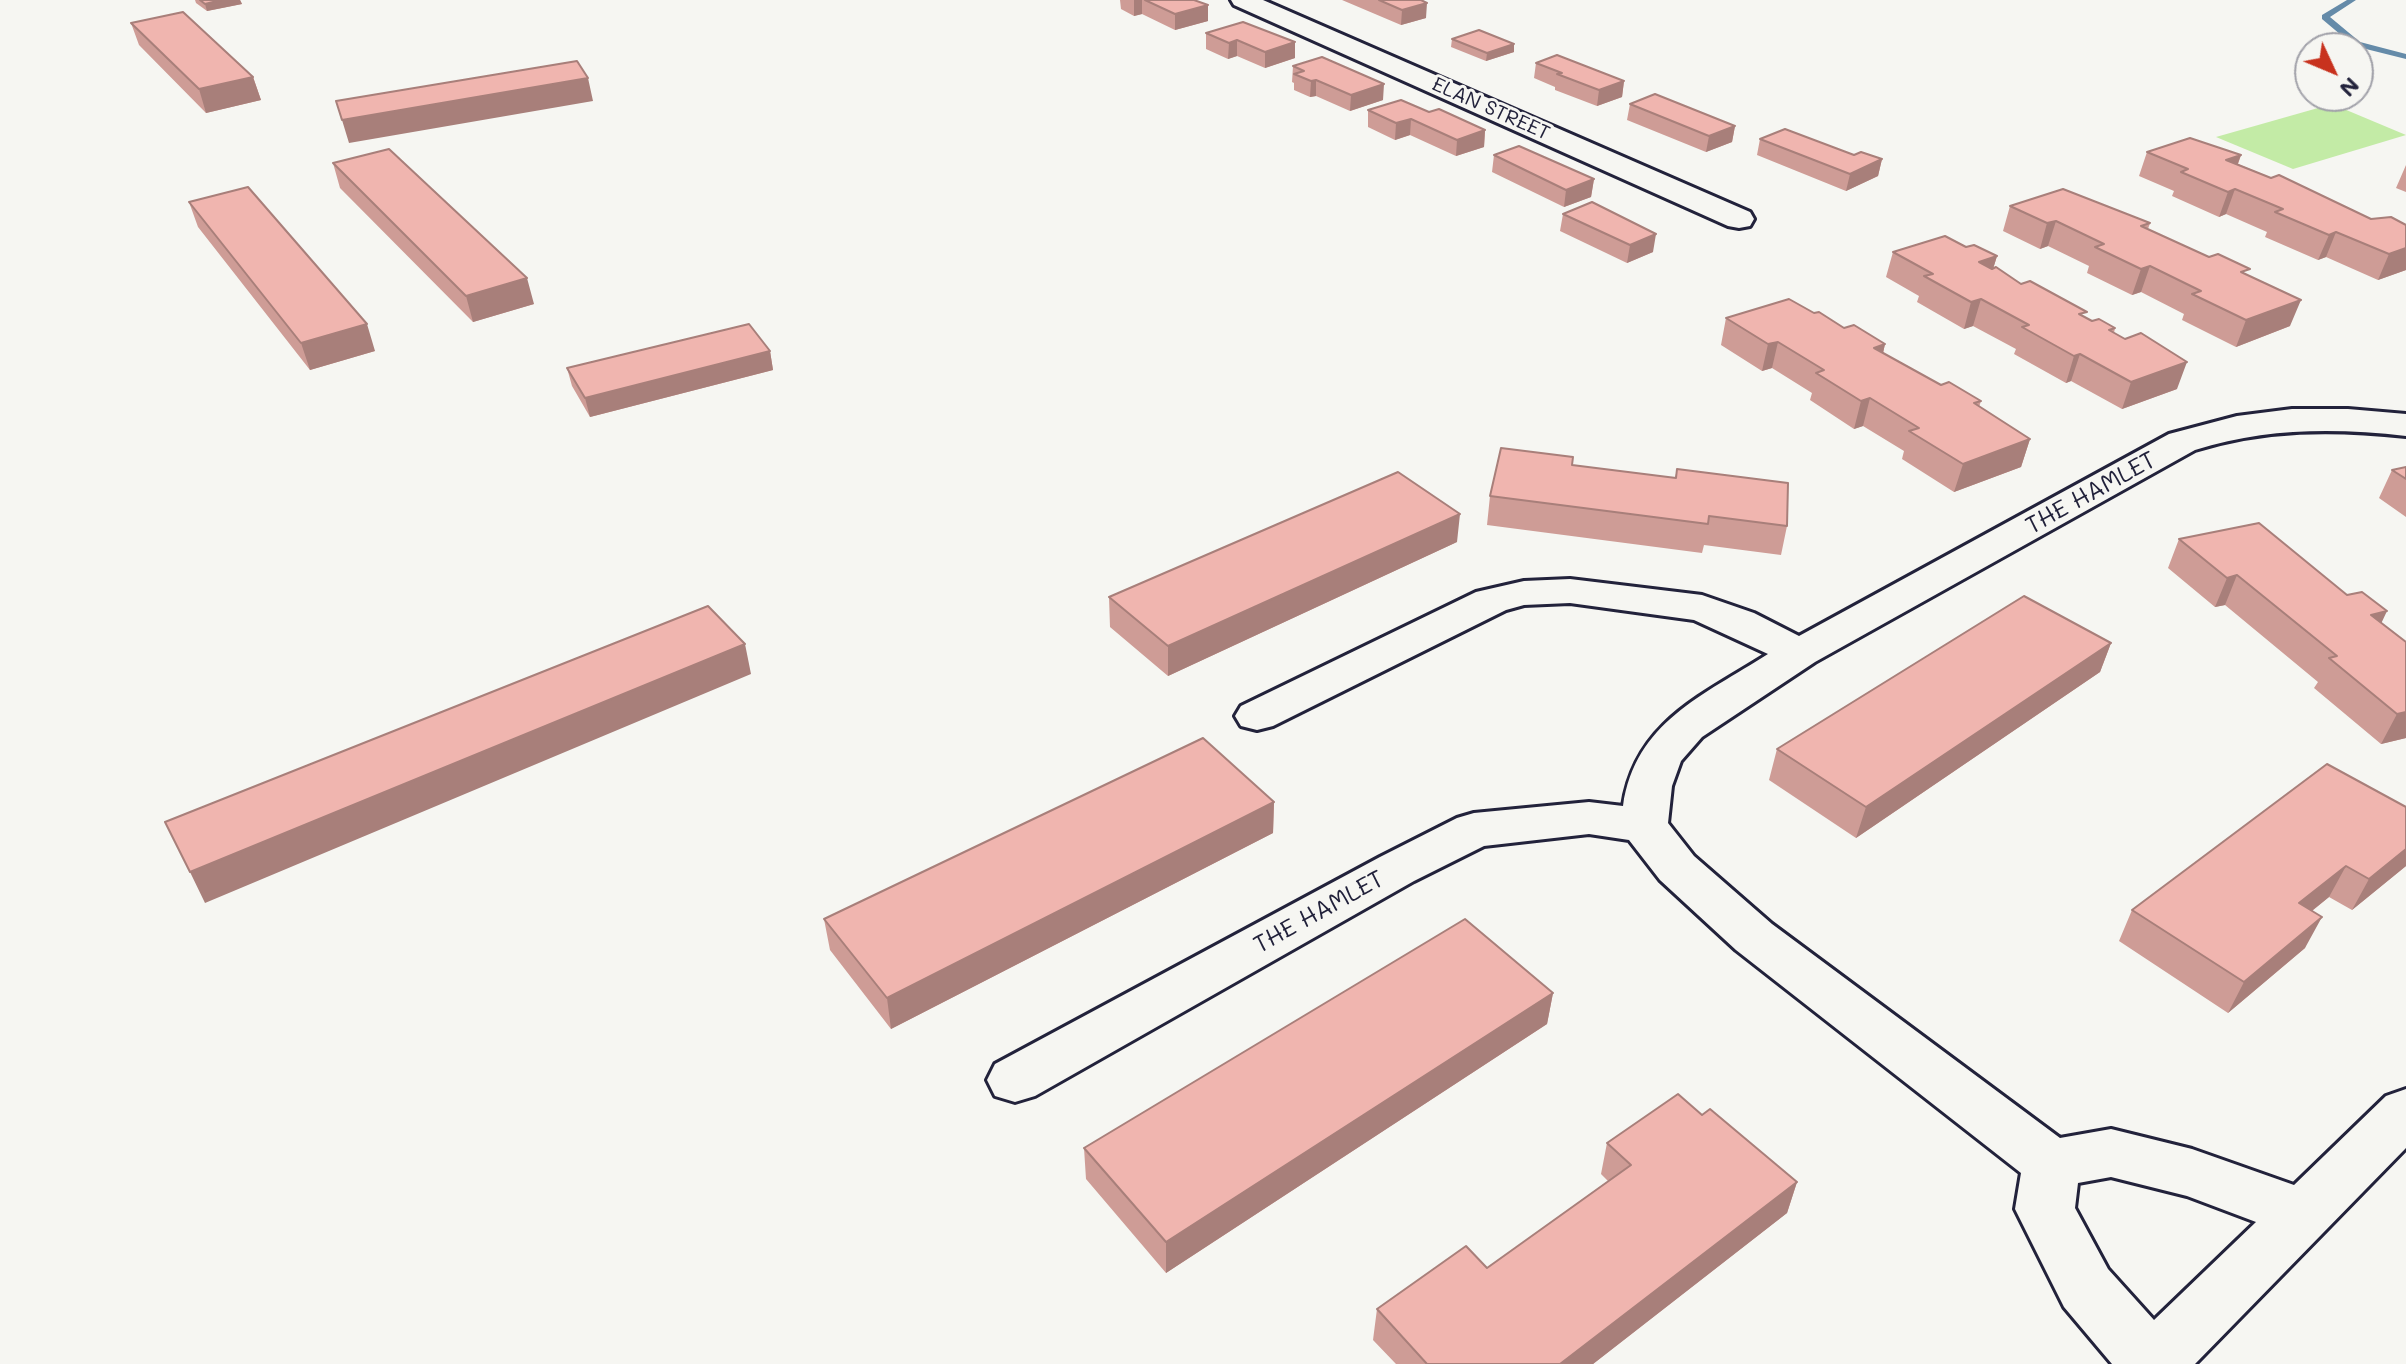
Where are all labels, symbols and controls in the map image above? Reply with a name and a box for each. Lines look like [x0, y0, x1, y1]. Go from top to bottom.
north arrow [2294, 32, 2374, 112]
street label: ELAN STREET [1428, 72, 1554, 146]
text: N [2334, 72, 2366, 104]
street label: THE HAMLET [2021, 445, 2161, 541]
street label: THE HAMLET [1249, 864, 1389, 960]

